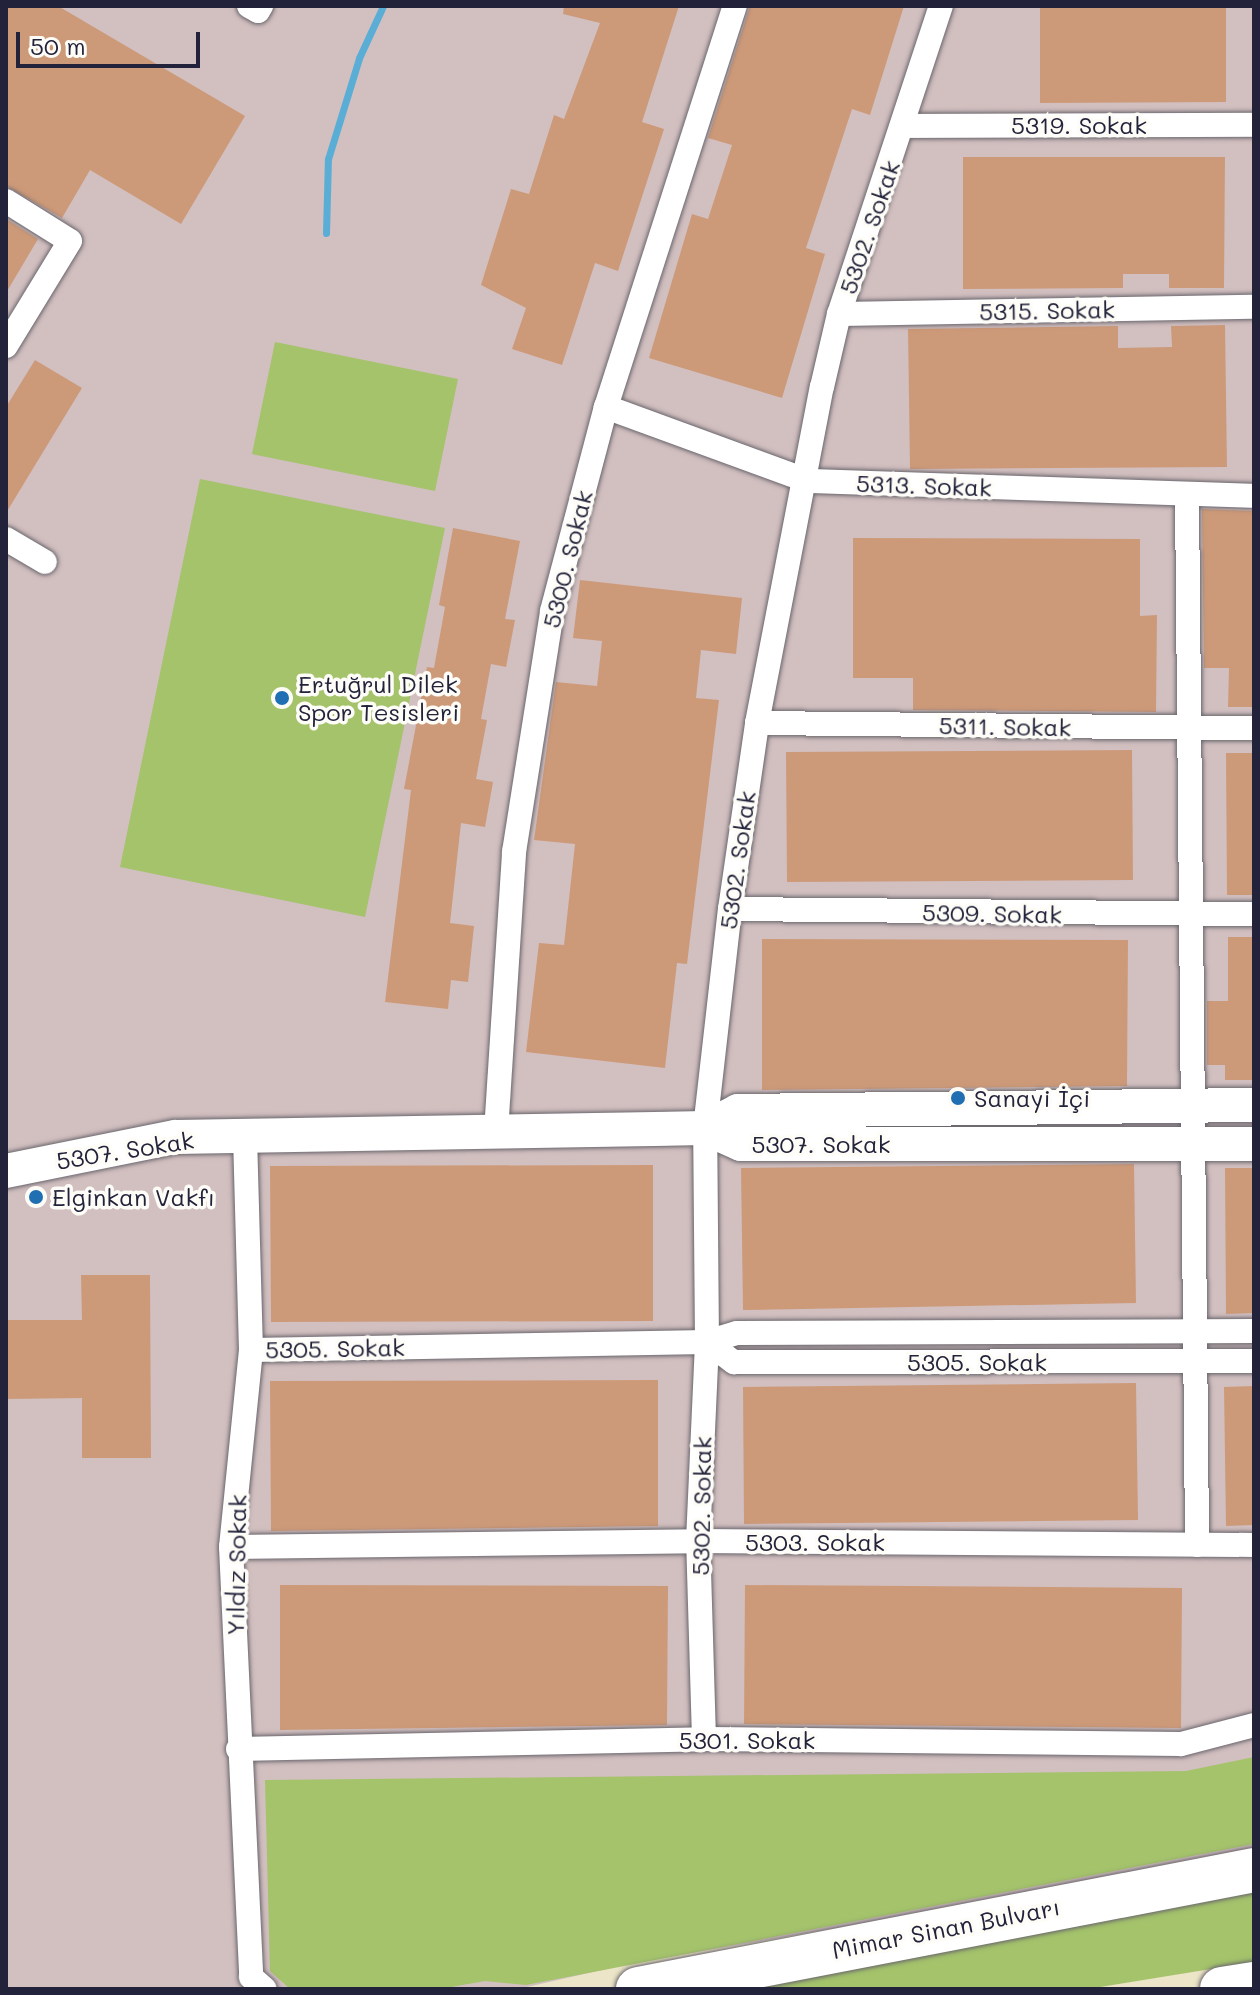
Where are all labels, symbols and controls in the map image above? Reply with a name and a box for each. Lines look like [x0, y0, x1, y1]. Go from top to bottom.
scale bar [20, 16, 204, 66]
text: 50 m [30, 30, 86, 61]
street label: 5319. Sokak [1011, 111, 1147, 139]
street label: 5302. Sokak [833, 157, 905, 297]
street label: 5315. Sokak [979, 294, 1115, 326]
street label: 5313. Sokak [856, 468, 992, 502]
street label: 5300. Sokak [536, 487, 598, 631]
place label: Ertuğrul Dilek Spor Tesisleri [298, 670, 459, 726]
marker: Ertuğrul Dilek Spor Tesisleri [273, 689, 291, 707]
street label: 5311. Sokak [939, 710, 1071, 742]
street label: 5302. Sokak [713, 789, 761, 931]
street label: 5309. Sokak [922, 897, 1062, 929]
place label: Sanayi İçi [974, 1084, 1090, 1112]
marker: Sanayi İçi [949, 1089, 967, 1107]
street label: 5307. Sokak [54, 1125, 196, 1175]
street label: 5307. Sokak [751, 1130, 891, 1158]
place label: Elginkan Vakfı [52, 1183, 215, 1211]
marker: Elginkan Vakfı [27, 1188, 45, 1206]
street label: 5305. Sokak [265, 1332, 405, 1364]
street label: 5305. Sokak [907, 1348, 1047, 1376]
street label: 5302. Sokak [685, 1436, 717, 1576]
street label: Yıldız Sokak [220, 1494, 252, 1636]
street label: 5303. Sokak [745, 1528, 885, 1556]
street label: 5301. Sokak [679, 1726, 815, 1754]
street label: Mimar Sinan Bulvarı [830, 1892, 1062, 1964]

